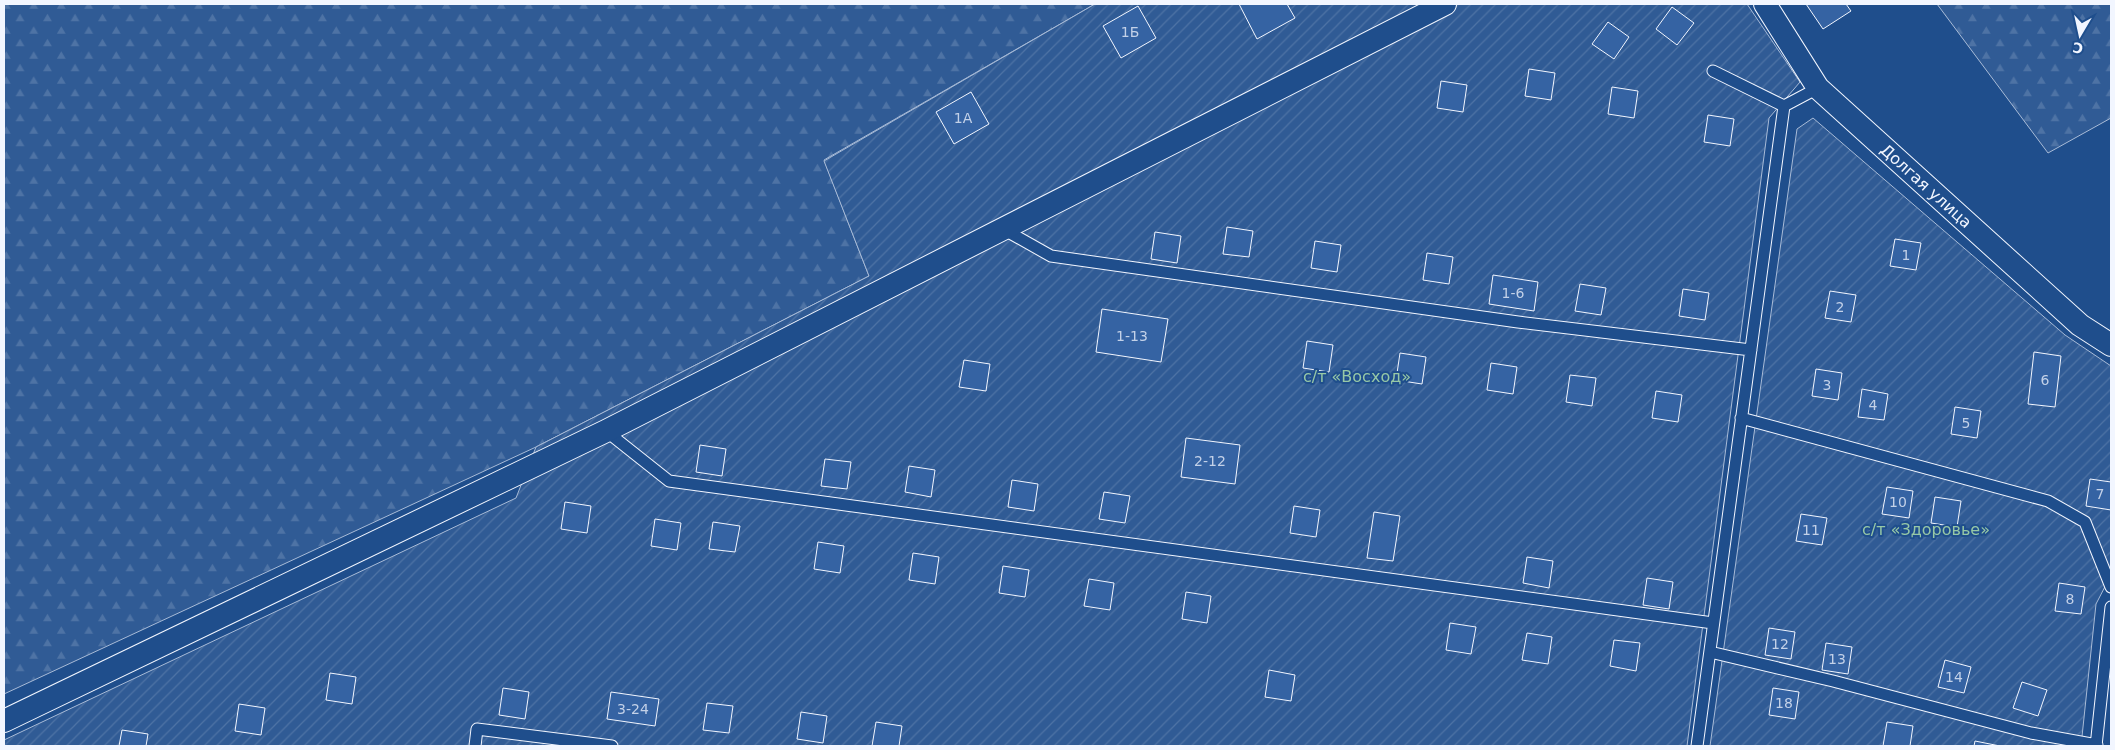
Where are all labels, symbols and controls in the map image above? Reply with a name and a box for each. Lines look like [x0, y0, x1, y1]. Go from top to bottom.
north arrow [2055, 10, 2105, 60]
house number: 1Б [1121, 24, 1139, 40]
text: С [2072, 39, 2084, 57]
house number: 1А [954, 110, 973, 126]
street label: Долгая улица [1876, 140, 1976, 232]
house number: 1 [1902, 247, 1910, 263]
house number: 1-6 [1502, 285, 1525, 301]
house number: 2 [1836, 299, 1844, 315]
house number: 1-13 [1116, 328, 1148, 344]
park label: с/т «Восход» [1303, 367, 1411, 386]
house number: 6 [2041, 372, 2050, 388]
house number: 3 [1823, 377, 1831, 393]
house number: 4 [1869, 397, 1878, 413]
house number: 5 [1962, 415, 1970, 431]
house number: 2-12 [1194, 453, 1226, 469]
house number: 7 [2096, 486, 2104, 502]
house number: 10 [1889, 494, 1907, 510]
park label: с/т «Здоровье» [1862, 520, 1990, 539]
house number: 11 [1802, 522, 1820, 538]
house number: 8 [2066, 591, 2074, 607]
house number: 12 [1771, 636, 1789, 652]
house number: 13 [1828, 651, 1846, 667]
house number: 14 [1945, 669, 1963, 685]
house number: 18 [1775, 695, 1793, 711]
house number: 3-24 [617, 701, 649, 717]

